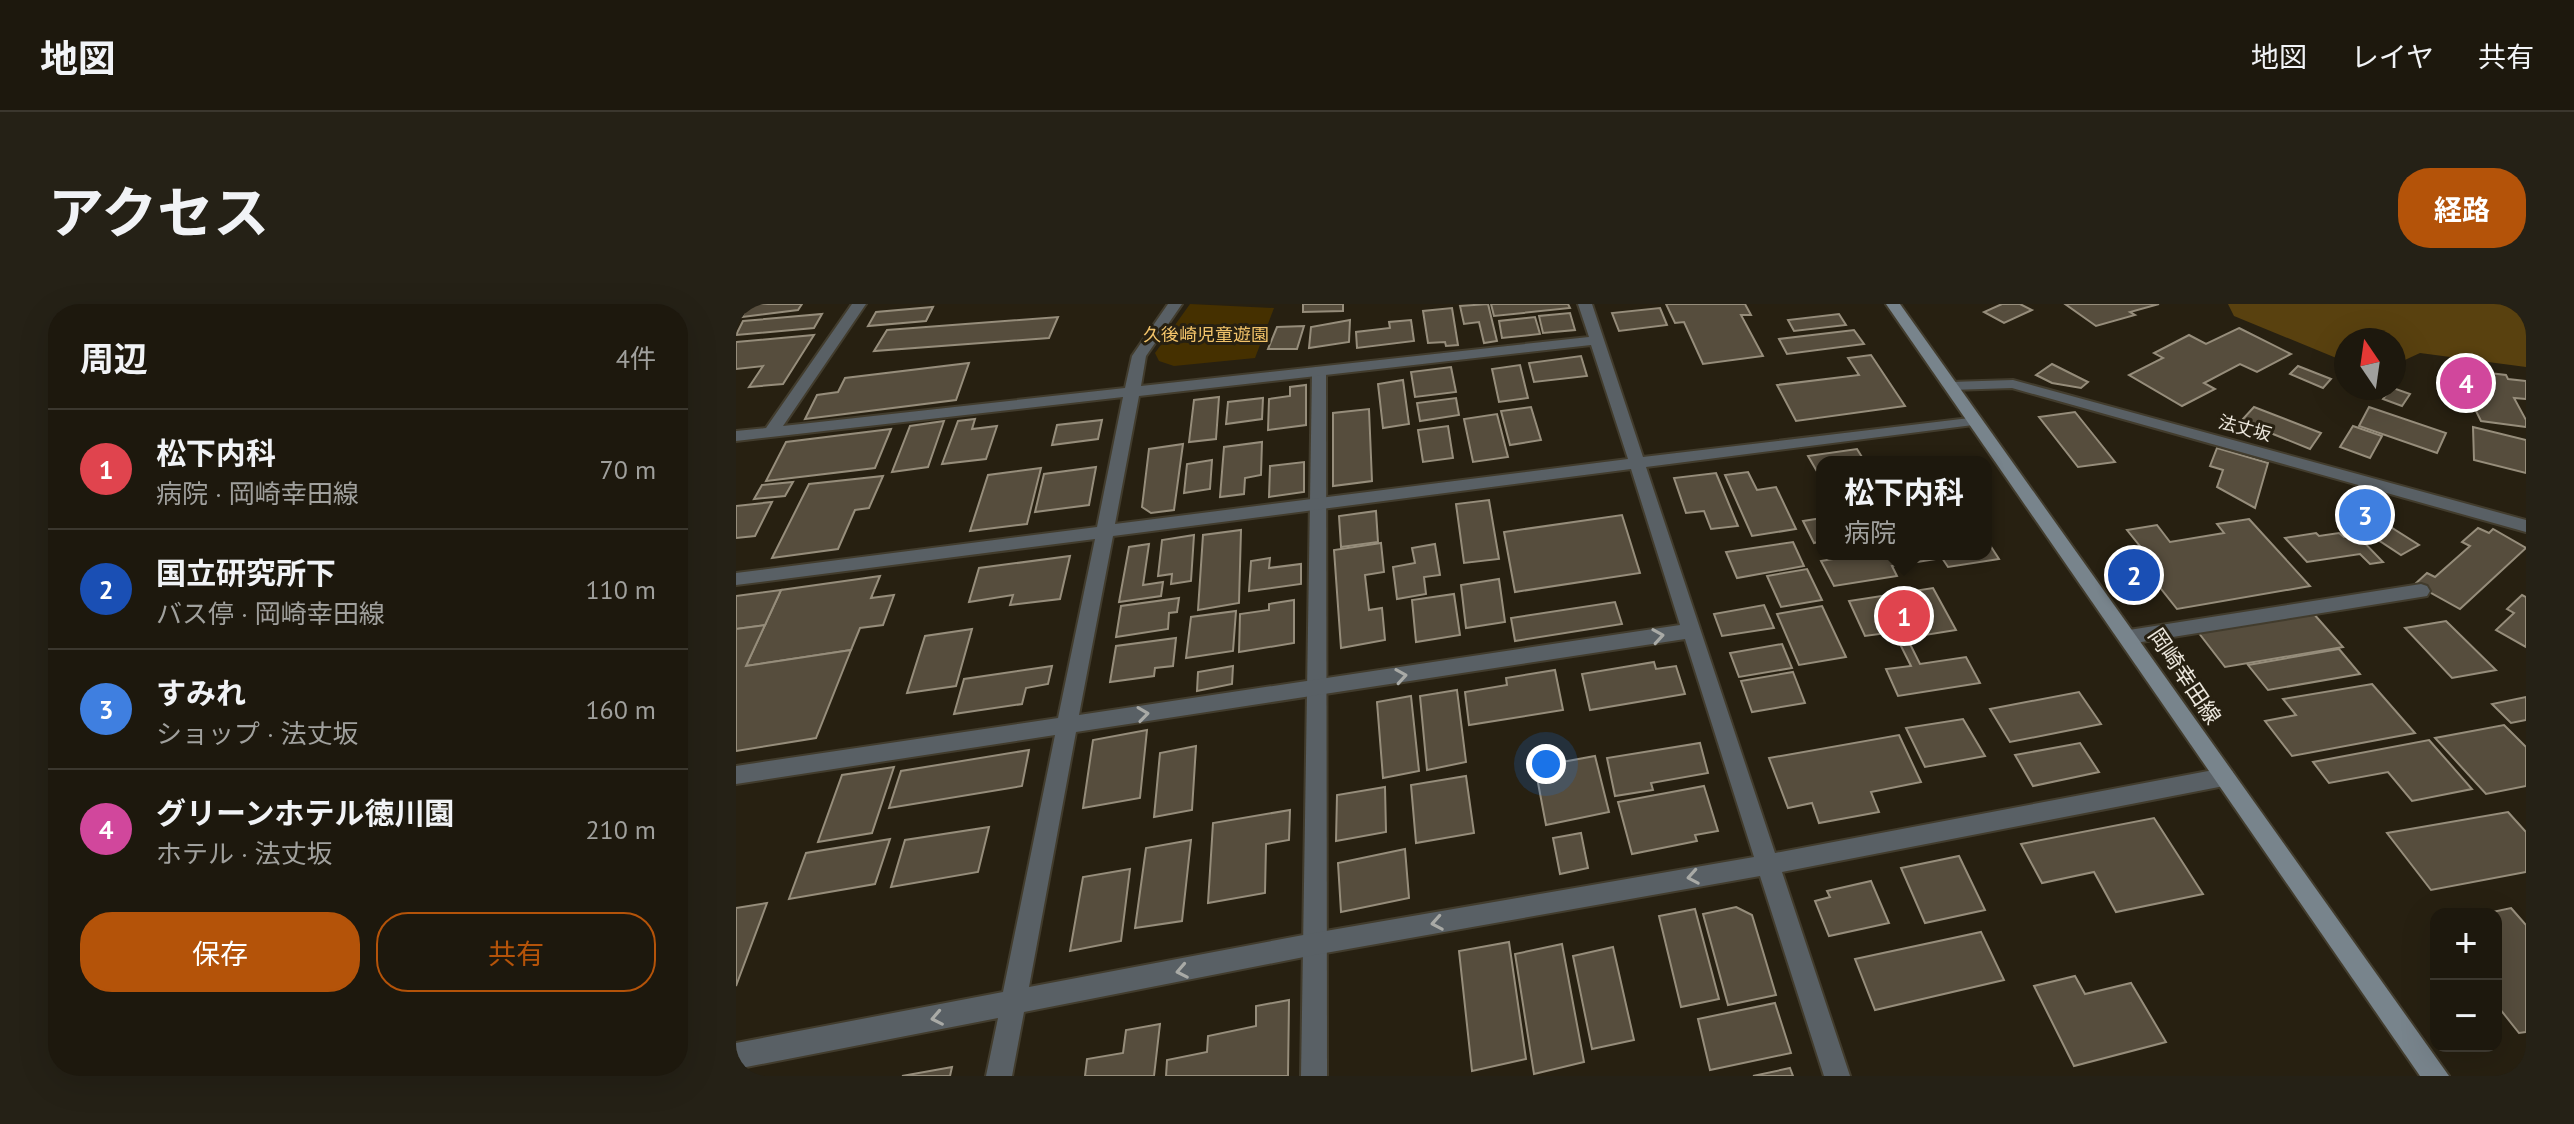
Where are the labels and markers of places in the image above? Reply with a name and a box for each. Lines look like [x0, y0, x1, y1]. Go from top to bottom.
pin: 4 [2440, 353, 2492, 413]
pin: 3 [2339, 485, 2391, 545]
pin: 2 [2108, 545, 2160, 605]
pin: 1 [1878, 586, 1930, 646]

